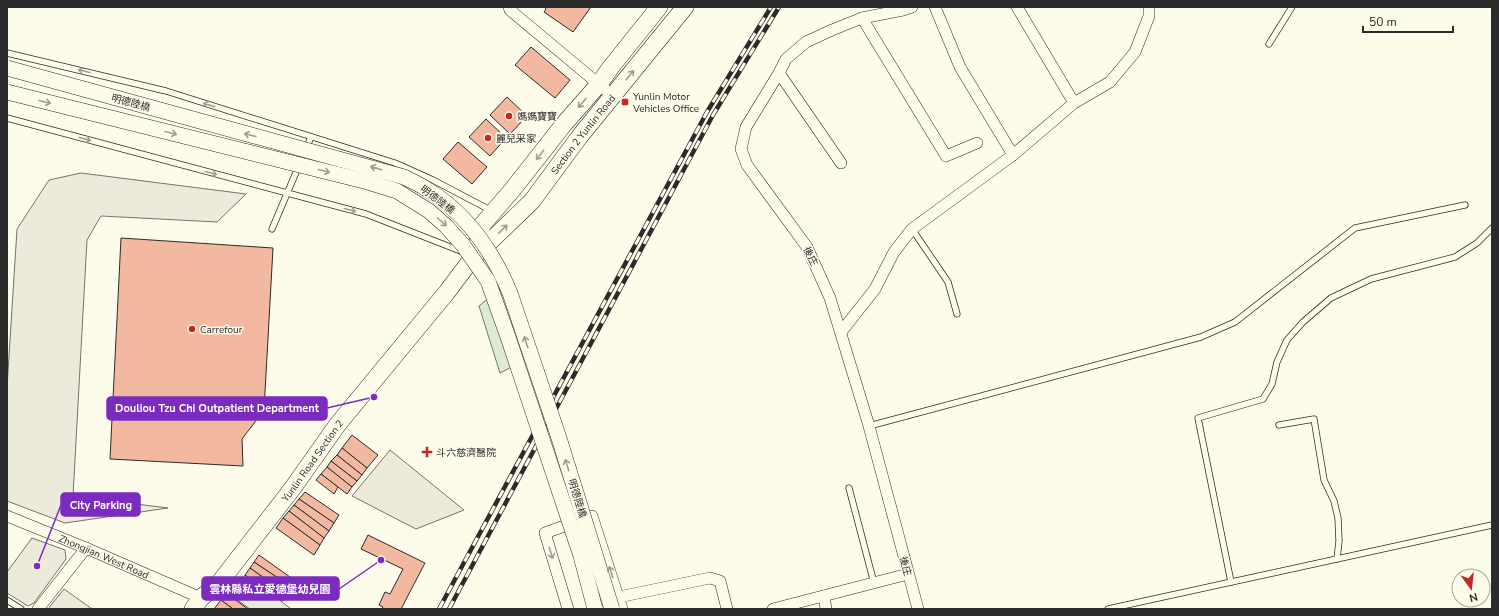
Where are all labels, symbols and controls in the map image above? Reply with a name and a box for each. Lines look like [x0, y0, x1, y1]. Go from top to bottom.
scale bar [1363, 8, 1453, 34]
text: 50 m [1369, 14, 1397, 30]
one-way arrow [77, 67, 90, 74]
one-way arrow [625, 70, 634, 81]
place label: Yunlin Motor Vehicles Office [632, 90, 699, 116]
street label: 明德陸橋 [110, 91, 152, 115]
street label: Section 2 Yunlin Road [548, 92, 619, 178]
marker: Yunlin Motor Vehicles Office [620, 97, 630, 107]
one-way arrow [38, 98, 51, 106]
one-way arrow [578, 98, 587, 108]
one-way arrow [203, 101, 216, 108]
place label: 媽媽寶寶 [517, 110, 557, 124]
marker: 媽媽寶寶 [504, 111, 514, 121]
one-way arrow [164, 130, 177, 137]
one-way arrow [244, 131, 257, 138]
place label: 麗兒采家 [496, 132, 537, 146]
marker: 麗兒采家 [483, 133, 493, 143]
one-way arrow [78, 136, 91, 143]
one-way arrow [536, 149, 544, 160]
one-way arrow [370, 164, 383, 171]
one-way arrow [317, 168, 330, 176]
one-way arrow [204, 170, 217, 177]
street label: 明德陸橋 [417, 182, 458, 217]
one-way arrow [343, 206, 356, 214]
one-way arrow [436, 218, 447, 227]
one-way arrow [498, 224, 508, 234]
street label: 後庄 [799, 244, 821, 268]
place label: Carrefour [200, 323, 243, 337]
marker: Carrefour [187, 324, 197, 334]
one-way arrow [522, 335, 529, 348]
callout: Douliou Tzu Chi Outpatient Department [107, 397, 327, 420]
text: Douliou Tzu Chi Outpatient Department [115, 401, 320, 416]
street label: Yunlin Road Section 2 [278, 417, 347, 506]
marker: 斗六慈濟醫院 [421, 446, 433, 458]
place label: 斗六慈濟醫院 [436, 446, 496, 460]
one-way arrow [563, 459, 570, 472]
street label: 明德陸橋 [565, 477, 590, 519]
callout: City Parking [61, 493, 140, 516]
text: City Parking [70, 498, 132, 513]
street label: Zhongjian West Road [56, 532, 151, 583]
one-way arrow [548, 546, 555, 559]
street label: 後庄 [896, 555, 914, 578]
one-way arrow [607, 565, 614, 578]
north arrow [1451, 568, 1491, 608]
callout: 雲林縣私立愛德堡幼兒園 [202, 577, 339, 600]
text: 雲林縣私立愛德堡幼兒園 [210, 582, 331, 597]
text: N [1468, 589, 1479, 605]

